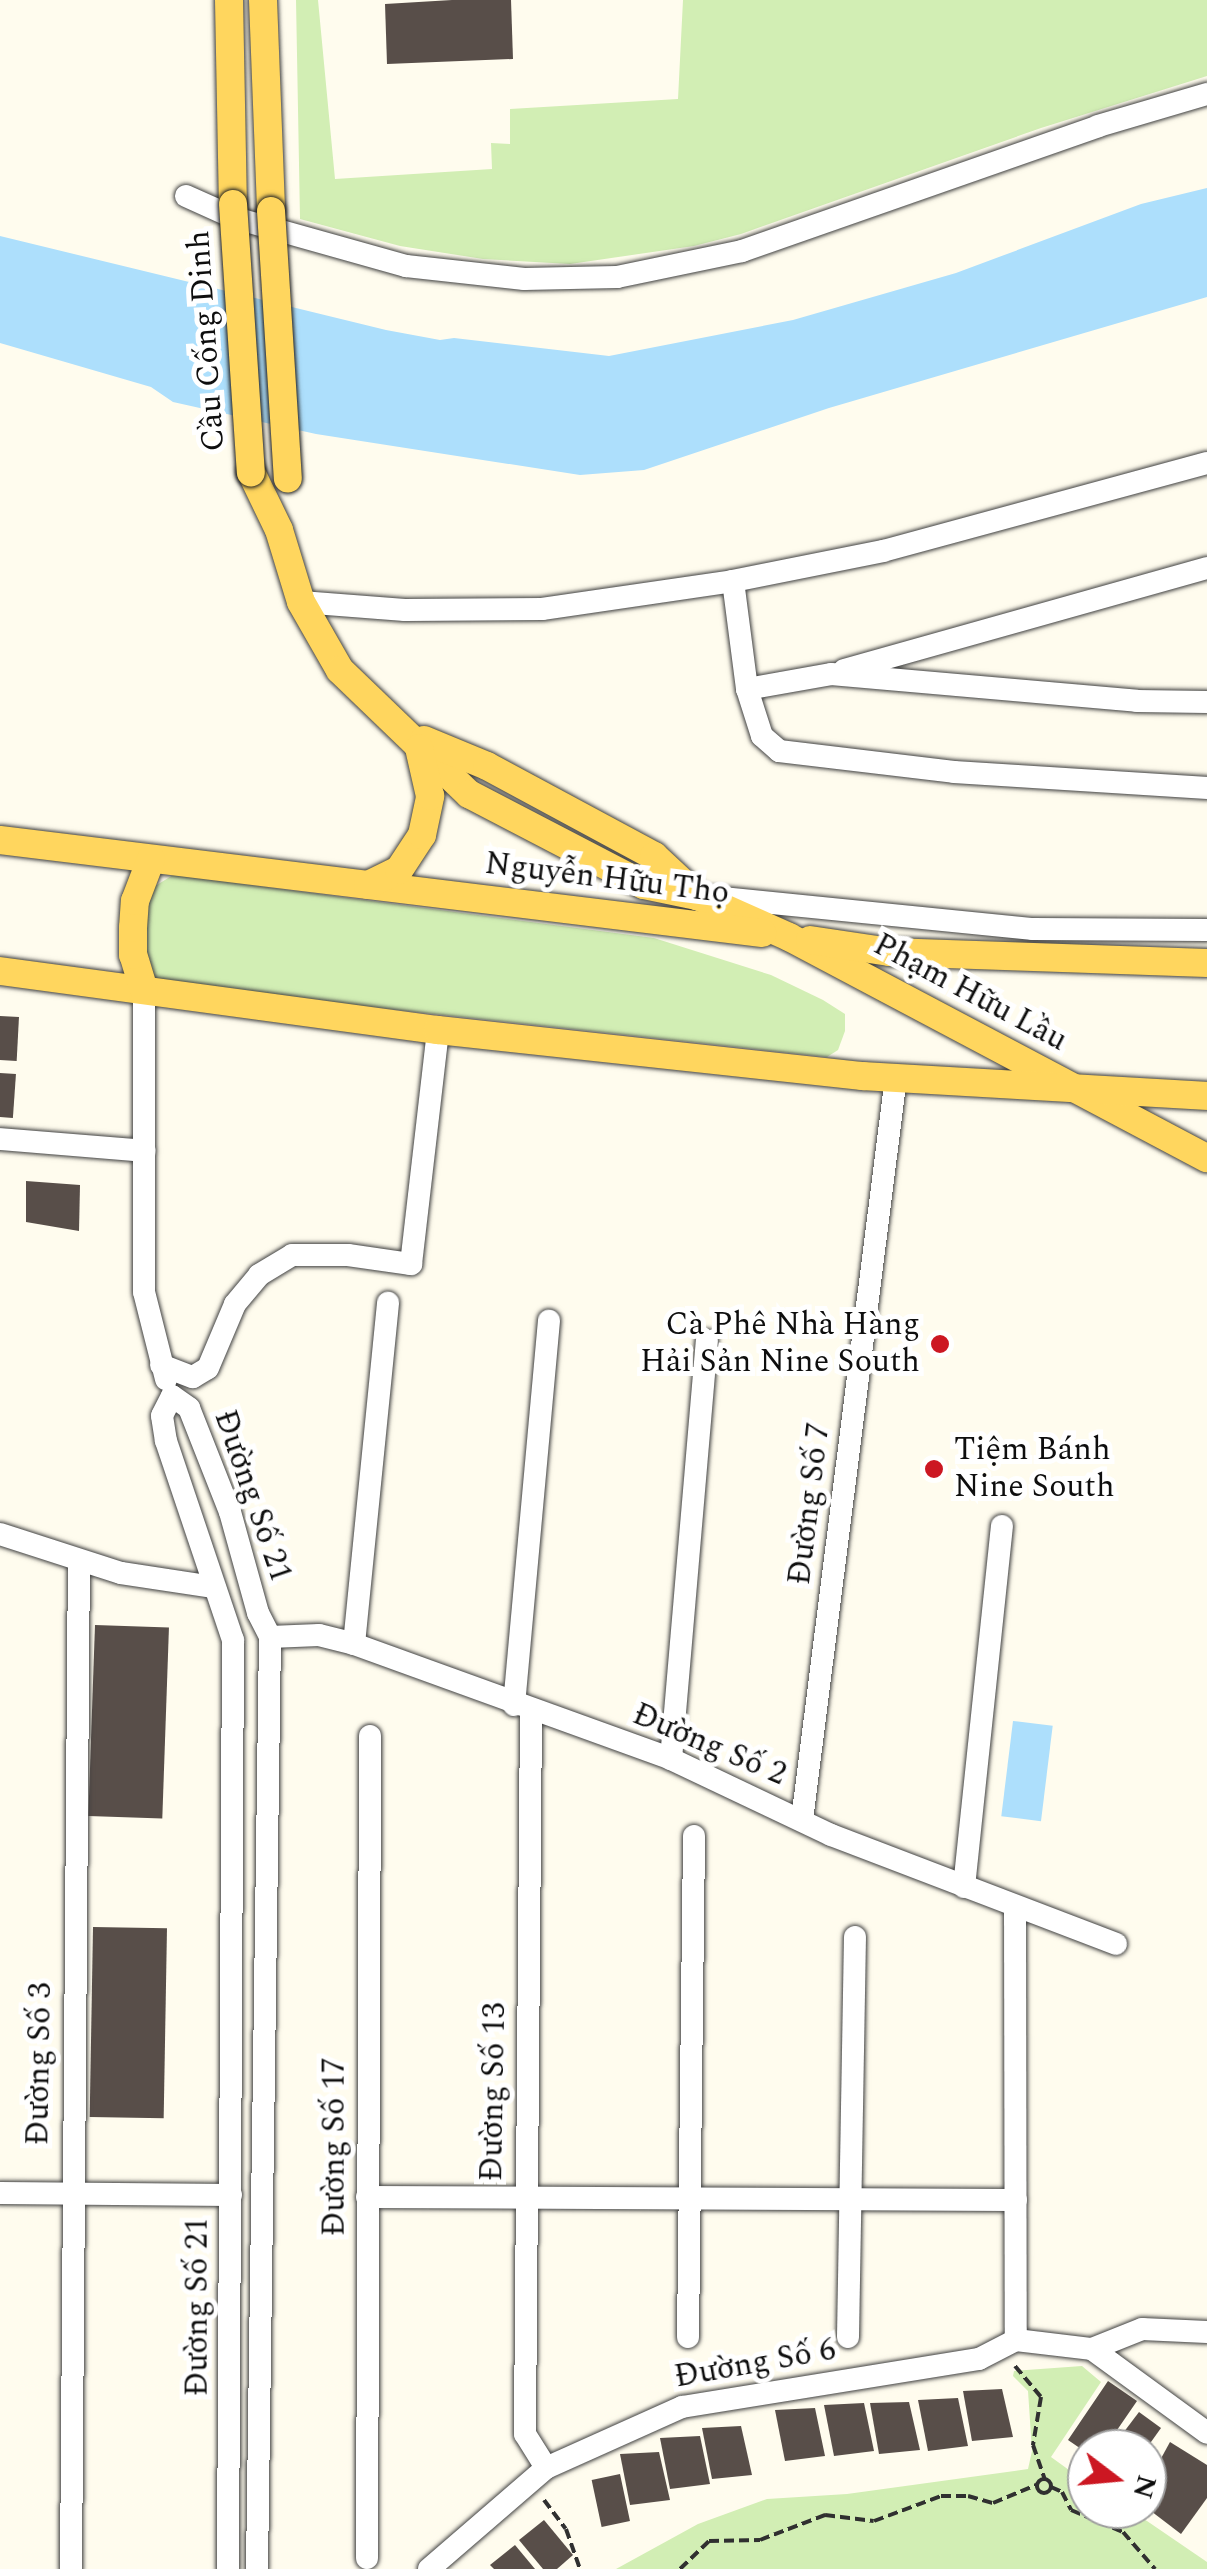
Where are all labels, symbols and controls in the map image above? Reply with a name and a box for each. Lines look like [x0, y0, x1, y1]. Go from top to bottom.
street label: Cầu Cống Dinh [180, 229, 234, 453]
street label: Nguyễn Hữu Thọ [483, 845, 731, 913]
street label: Phạm Hữu Lầu [867, 926, 1073, 1060]
place label: Cà Phê Nhà Hàng Hải Sản Nine South [640, 1307, 920, 1382]
marker: Cà Phê Nhà Hàng Hải Sản Nine South [929, 1333, 951, 1355]
street label: Đường Số 21 [205, 1405, 299, 1587]
street label: Đường Số 7 [781, 1421, 839, 1587]
place label: Tiệm Bánh Nine South [954, 1432, 1115, 1507]
marker: Tiệm Bánh Nine South [923, 1458, 945, 1480]
street label: Đường Số 2 [627, 1696, 791, 1794]
street label: Đường Số 3 [19, 1982, 61, 2146]
street label: Đường Số 13 [473, 2002, 515, 2182]
street label: Đường Số 17 [316, 2058, 354, 2236]
street label: Đường Số 21 [179, 2218, 217, 2396]
street label: Đường Số 6 [671, 2331, 839, 2397]
north arrow [1067, 2429, 1167, 2529]
text: N [1121, 2470, 1168, 2504]

